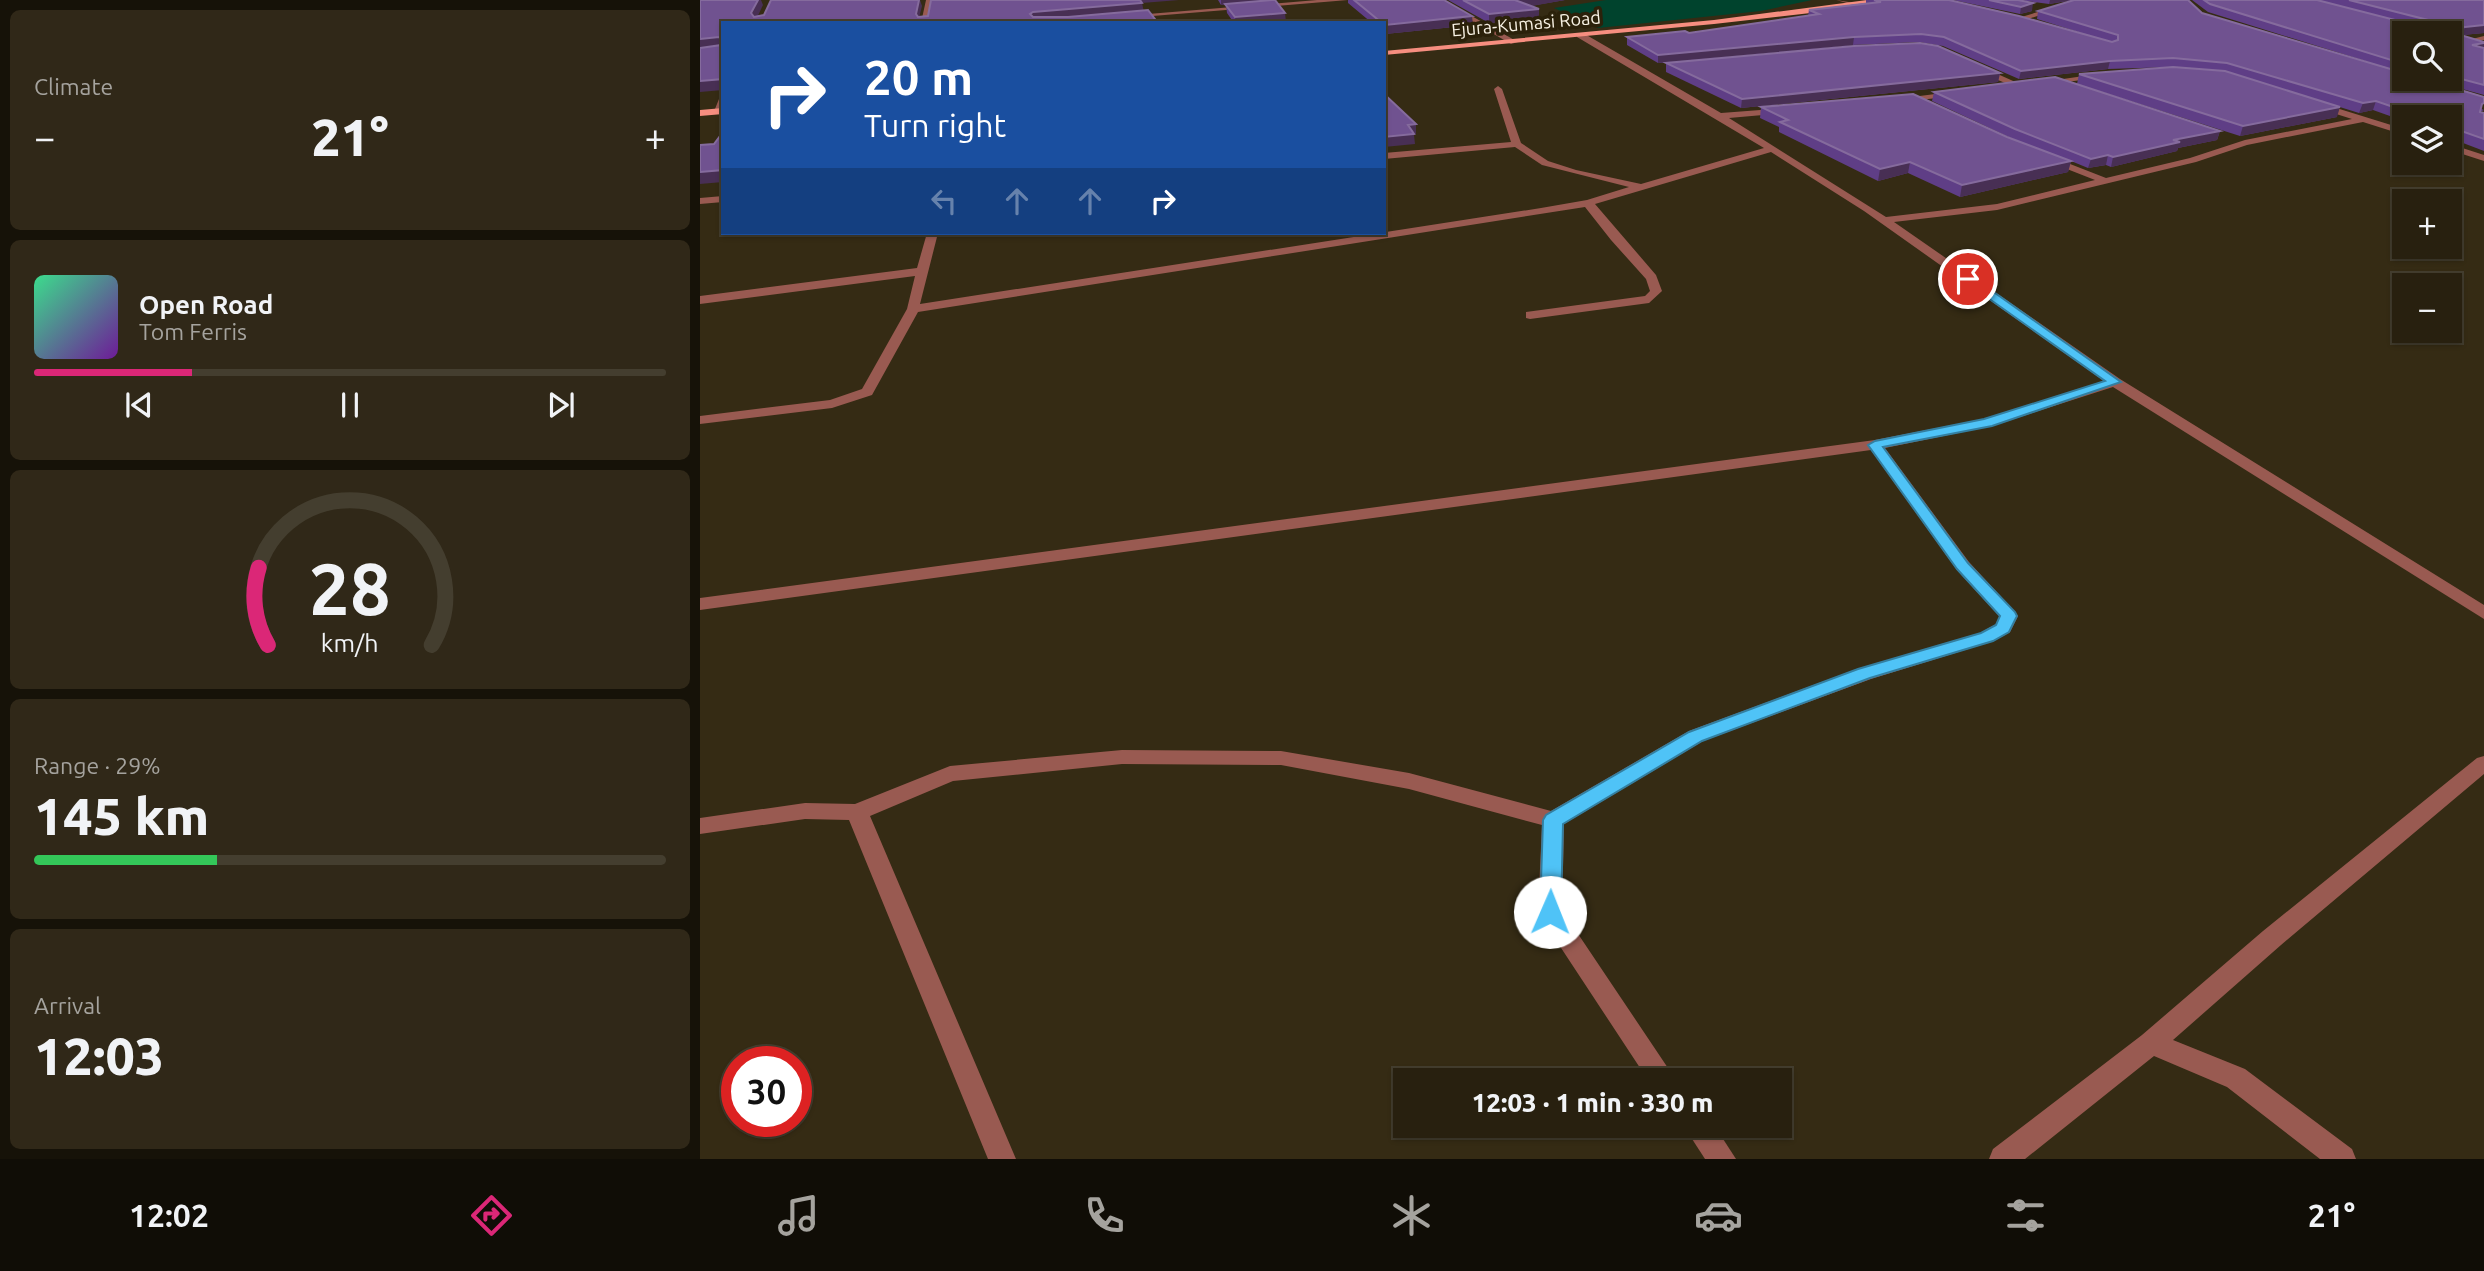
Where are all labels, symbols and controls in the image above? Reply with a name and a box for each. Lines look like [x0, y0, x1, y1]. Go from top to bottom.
street label: Ejura-Kumasi Road [1450, 7, 1601, 39]
map controls [2392, 21, 2462, 343]
button: search [2392, 21, 2462, 91]
icon: right [749, 49, 840, 140]
text: 20 m [864, 49, 973, 104]
text: Climate [34, 74, 113, 99]
button: layers [2392, 105, 2462, 175]
text: Turn right [864, 107, 1006, 143]
text: 21° [311, 108, 389, 166]
text: − [34, 116, 55, 158]
text: + [645, 116, 666, 158]
icon: left [925, 182, 963, 220]
icon: ahead [998, 182, 1036, 220]
icon: ahead [1071, 182, 1109, 220]
icon: right [1144, 182, 1182, 220]
button: + [2392, 189, 2462, 259]
pin [1938, 249, 1998, 309]
icon: arrive [1949, 260, 1987, 298]
button: − [2392, 273, 2462, 343]
text: Open Road [139, 290, 273, 319]
text: Tom Ferris [139, 319, 247, 344]
icon: previous [120, 386, 158, 424]
icon: pause [331, 386, 369, 424]
icon: next [542, 386, 580, 424]
text: 28 [309, 548, 391, 630]
text: km/h [321, 629, 379, 657]
text: Range · 29% [34, 753, 161, 778]
text: 145 km [34, 787, 209, 845]
position arrow [1513, 875, 1587, 949]
text: Arrival [34, 993, 101, 1018]
text: 12:03 [34, 1027, 164, 1085]
speed limit sign: 30 [721, 1046, 812, 1137]
text: 12:03 · 1 min · 330 m [1472, 1088, 1713, 1117]
icon: directions [467, 1191, 516, 1240]
icon: music [774, 1191, 823, 1240]
icon: phone [1080, 1191, 1129, 1240]
icon: climate [1387, 1191, 1436, 1240]
icon: car [1694, 1191, 1743, 1240]
icon: filters [2001, 1191, 2050, 1240]
text: 12:02 [129, 1197, 209, 1233]
text: 21° [2308, 1197, 2355, 1233]

